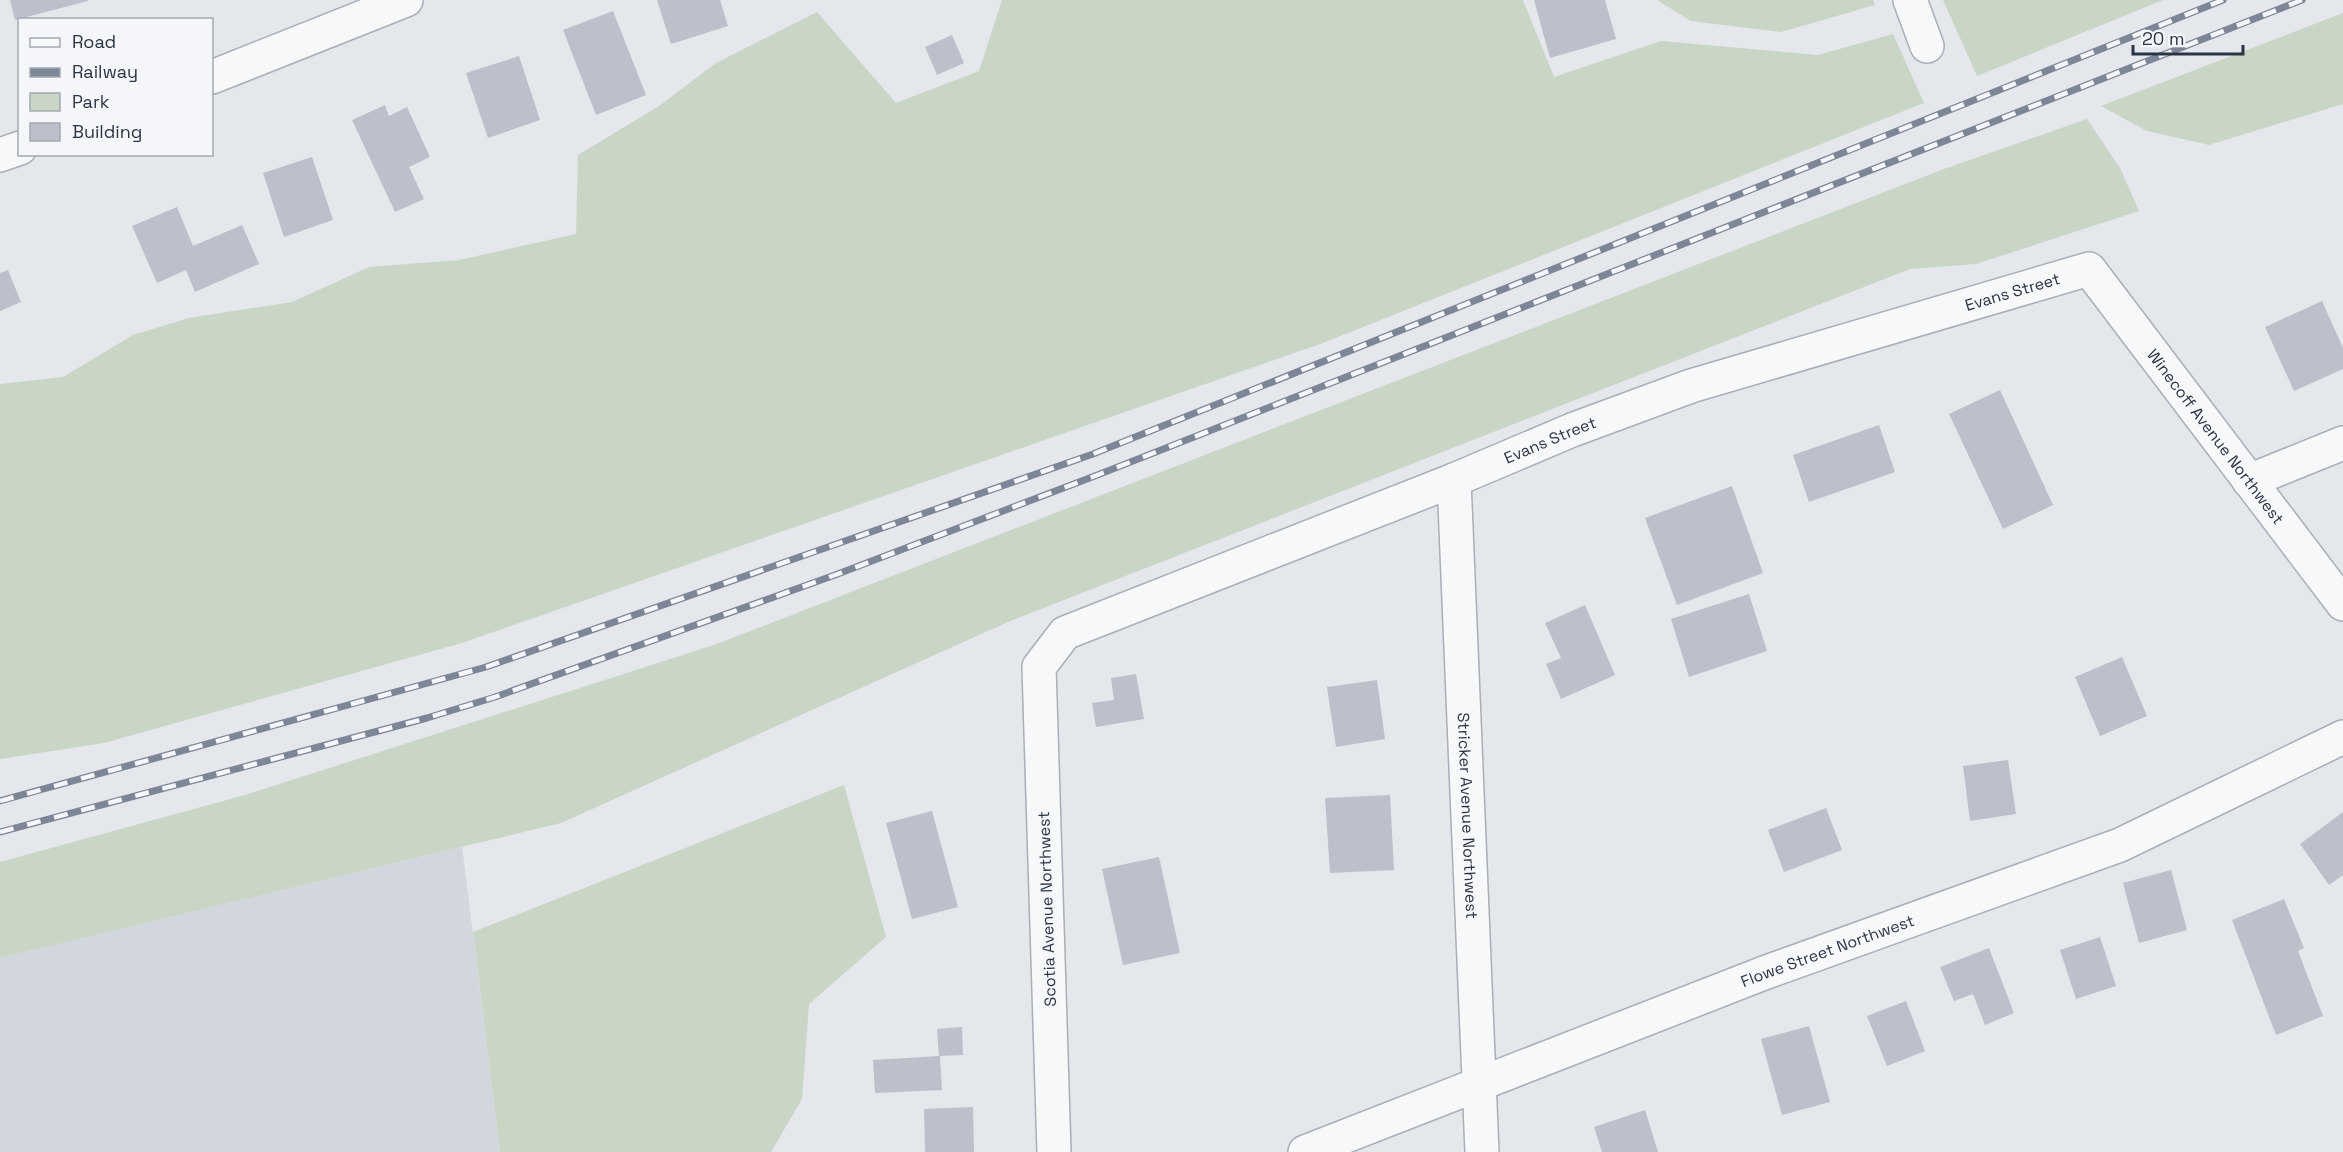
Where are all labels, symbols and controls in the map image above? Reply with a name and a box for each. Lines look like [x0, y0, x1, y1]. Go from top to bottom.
legend [18, 18, 213, 156]
scale bar [2133, 18, 2242, 56]
text: 20 m [2142, 27, 2185, 50]
text: Road [72, 30, 116, 53]
text: Railway [72, 60, 138, 83]
text: Park [72, 90, 110, 113]
text: Building [72, 120, 142, 143]
street label: Evans Street [1962, 268, 2062, 315]
street label: Winecoff Avenue Northwest [2143, 345, 2289, 528]
street label: Evans Street [1501, 412, 1599, 468]
street label: Stricker Avenue Northwest [1453, 712, 1483, 919]
street label: Scotia Avenue Northwest [1033, 811, 1061, 1007]
street label: Flowe Street Northwest [1738, 909, 1917, 992]

